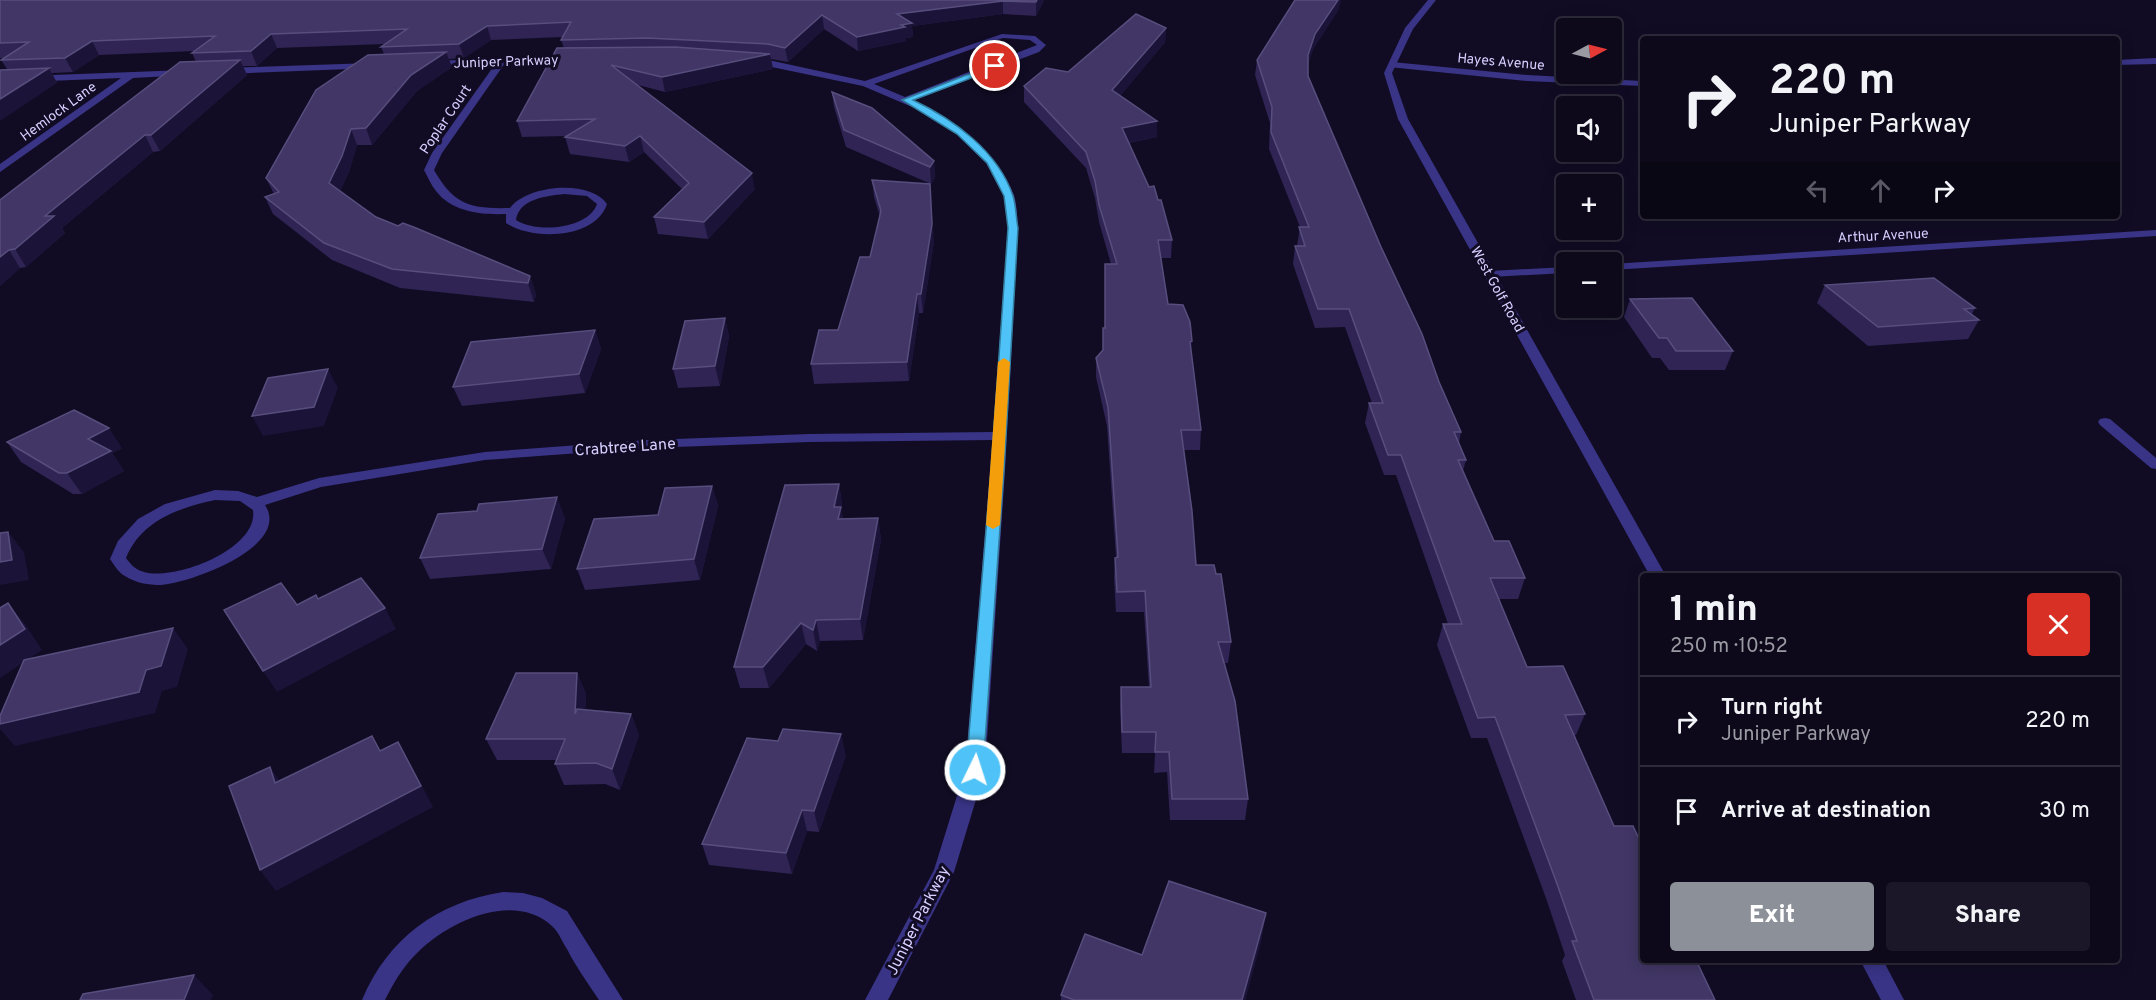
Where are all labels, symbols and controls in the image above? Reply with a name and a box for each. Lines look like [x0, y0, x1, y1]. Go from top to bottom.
north arrow [1556, 18, 1622, 84]
map controls [1556, 18, 1622, 318]
pin [969, 40, 1020, 91]
icon: arrive [978, 49, 1011, 82]
street label: Hayes Avenue [1457, 50, 1545, 75]
street label: Juniper Parkway [453, 52, 559, 73]
text: 220 m [1769, 56, 1895, 109]
icon: right [1670, 60, 1748, 138]
street label: Hemlock Lane [18, 79, 100, 145]
street label: Poplar Court [417, 82, 476, 158]
button: sound [1556, 96, 1622, 162]
text: Juniper Parkway [1769, 108, 1971, 142]
button: + [1556, 174, 1622, 240]
icon: left [1801, 174, 1834, 207]
icon: ahead [1864, 174, 1897, 207]
icon: right [1927, 174, 1960, 207]
street label: Arthur Avenue [1837, 226, 1929, 247]
street label: West Golf Road [1466, 244, 1527, 336]
button: − [1556, 252, 1622, 318]
street label: Crabtree Lane [574, 434, 676, 462]
text: 1 min [1670, 588, 1758, 634]
button: close [2027, 593, 2090, 656]
text: 250 m · 10:52 [1670, 634, 1788, 660]
text: Turn right [1721, 695, 1823, 722]
icon: right [1670, 705, 1703, 738]
text: 220 m [2025, 708, 2090, 735]
text: Juniper Parkway [1721, 722, 1871, 748]
position arrow [943, 738, 1007, 802]
icon: arrive [1670, 795, 1703, 828]
text: Arrive at destination [1721, 798, 1931, 825]
text: 30 m [2039, 798, 2090, 825]
street label: Juniper Parkway [883, 863, 955, 979]
button: Exit [1670, 882, 1874, 951]
button: Share [1886, 882, 2090, 951]

